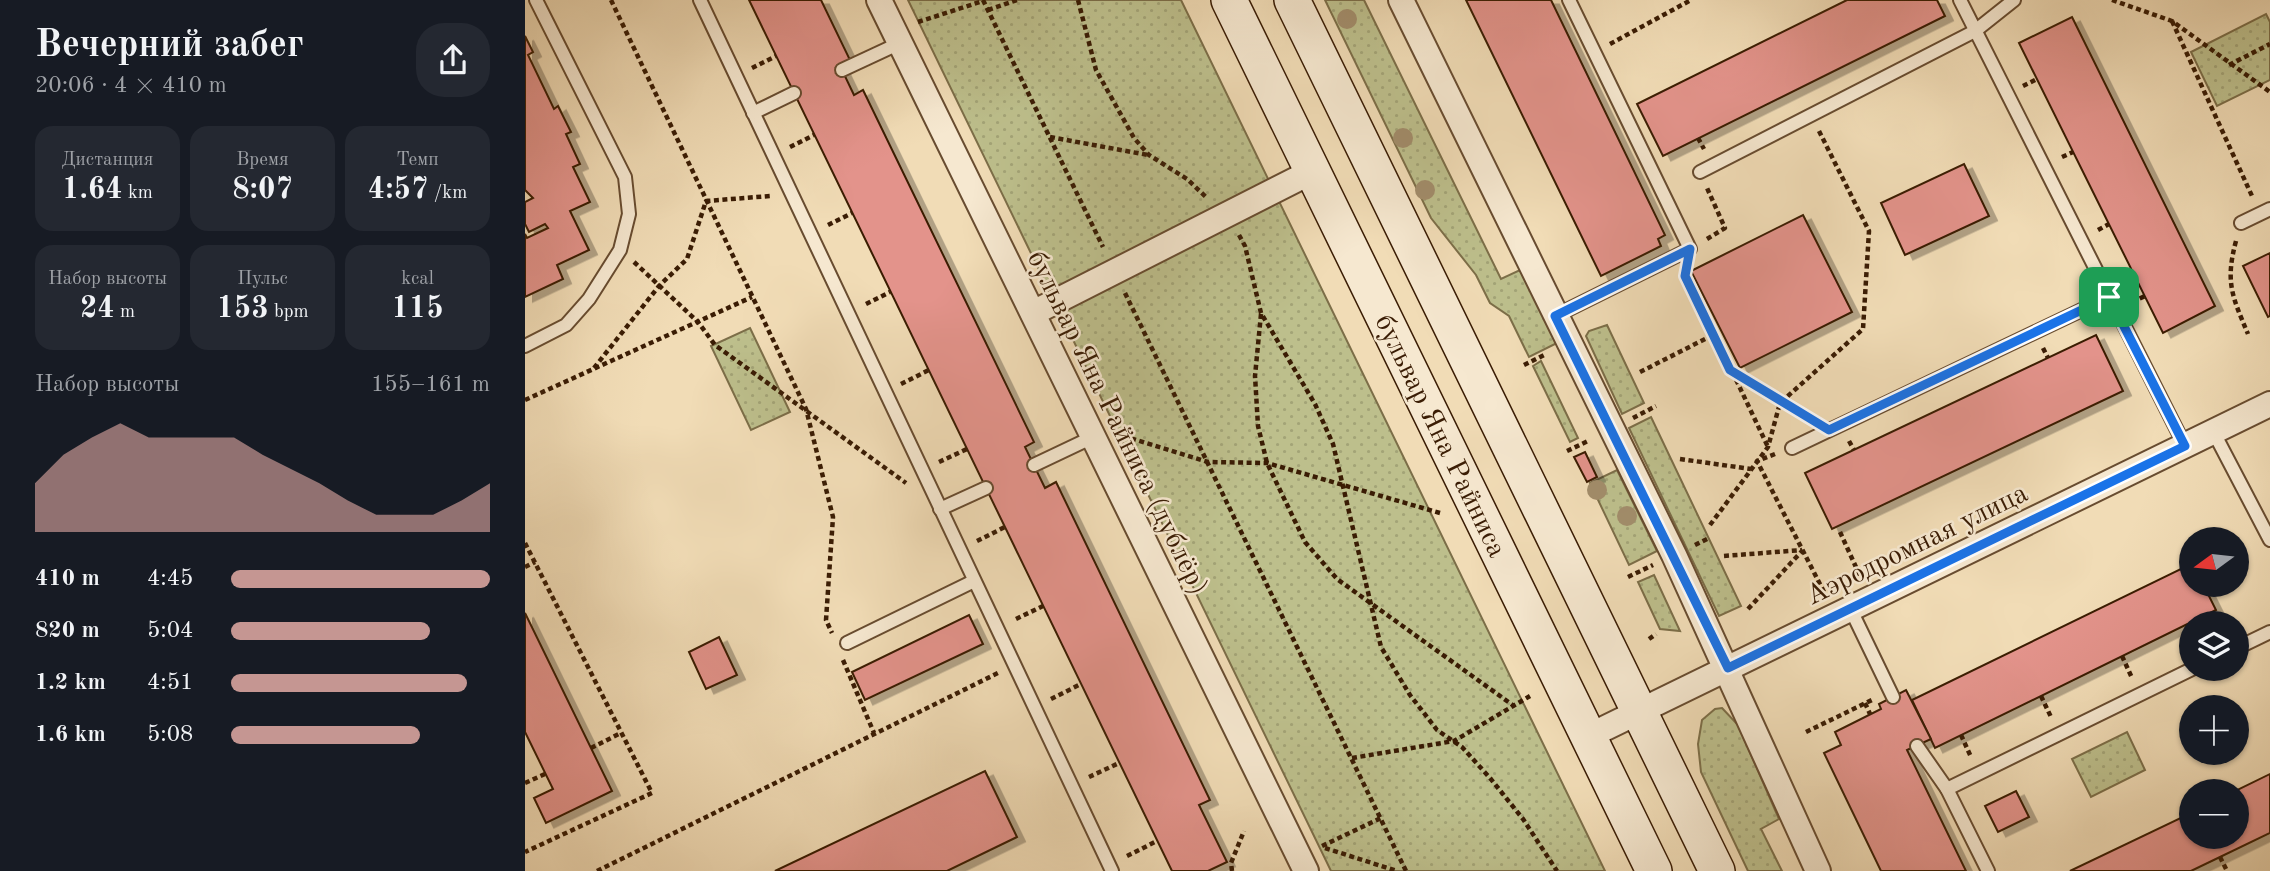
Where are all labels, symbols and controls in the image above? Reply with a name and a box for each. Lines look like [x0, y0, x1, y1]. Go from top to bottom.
button: share [416, 23, 490, 97]
text: Вечерний забег [35, 27, 304, 65]
text: 20:06 · 4 × 410 m [35, 74, 227, 97]
text: Дистанция [62, 151, 153, 170]
text: Время [236, 151, 289, 170]
text: Темп [396, 151, 439, 170]
text: 1.64 [62, 175, 123, 205]
text: 8:07 [232, 175, 293, 205]
text: 4:57 [368, 175, 428, 205]
text: km [123, 184, 153, 203]
text: /km [428, 184, 467, 203]
street label: бульвар Яна Райниса (дублёр) [1021, 247, 1212, 600]
pin [2079, 267, 2139, 327]
text: Набор высоты [48, 270, 167, 289]
text: Пульс [237, 270, 288, 289]
text: kcal [401, 270, 434, 289]
icon: arrive [2090, 278, 2128, 316]
text: 24 [80, 294, 115, 324]
text: 153 [216, 294, 269, 324]
text: 115 [391, 294, 444, 324]
text: m [115, 303, 135, 322]
text: bpm [269, 303, 309, 322]
street label: бульвар Яна Райниса [1368, 310, 1510, 562]
text: Набор высоты [35, 373, 179, 396]
text: 155–161 m [371, 373, 490, 396]
street label: Аэродромная улица [1802, 480, 2033, 612]
north arrow [2179, 527, 2249, 597]
map controls [2179, 527, 2249, 849]
text: 410 m [35, 567, 100, 590]
text: 4:45 [147, 567, 193, 590]
button: layers [2179, 611, 2249, 681]
text: 820 m [35, 619, 100, 642]
text: 5:04 [147, 619, 193, 642]
text: 1.2 km [35, 671, 106, 694]
text: 4:51 [147, 671, 193, 694]
button: + [2179, 695, 2249, 765]
text: 1.6 km [35, 723, 106, 746]
text: 5:08 [147, 723, 193, 746]
button: − [2179, 779, 2249, 849]

